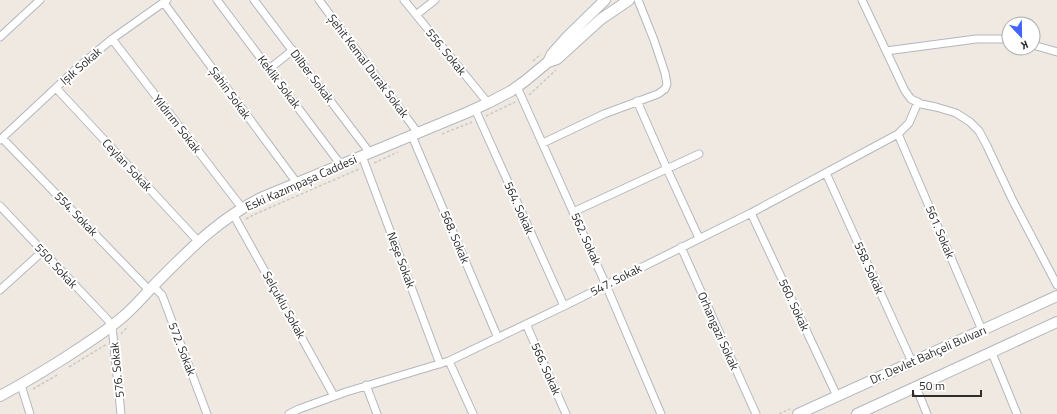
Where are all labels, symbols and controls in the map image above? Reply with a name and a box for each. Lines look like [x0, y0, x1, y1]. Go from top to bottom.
street label: Şehit Kemal Durak Sokak [323, 10, 414, 122]
north arrow [1001, 16, 1041, 56]
street label: 556. Sokak [421, 24, 471, 79]
text: K [1018, 37, 1031, 54]
street label: Işık Sokak [56, 42, 106, 89]
street label: Dilber Sokak [286, 45, 339, 107]
street label: Keklik Sokak [253, 51, 306, 113]
street label: Şahin Sokak [205, 62, 256, 123]
street label: Yıldırım Sokak [148, 90, 207, 157]
street label: Ceylan Sokak [98, 134, 157, 196]
street label: Eski Kazımpaşa Caddesi [242, 149, 360, 216]
street label: 564. Sokak [499, 178, 540, 237]
street label: 554. Sokak [50, 187, 103, 240]
street label: 561. Sokak [921, 202, 960, 261]
street label: 568. Sokak [436, 207, 475, 266]
street label: 562. Sokak [566, 209, 607, 268]
street label: Neşe Sokak [382, 229, 421, 291]
street label: 558. Sokak [849, 238, 890, 297]
street label: 550. Sokak [30, 239, 82, 293]
street label: 547. Sokak [587, 258, 645, 301]
street label: Selçuklu Sokak [258, 267, 311, 342]
street label: 560. Sokak [774, 276, 815, 334]
street label: Orhangazi Sokak [693, 288, 744, 373]
street label: 572. Sokak [164, 319, 201, 378]
street label: Dr. Devlet Bahçeli Bulvarı [867, 320, 989, 389]
street label: 566. Sokak [526, 339, 567, 398]
street label: 576. Sokak [104, 341, 129, 399]
scale bar [913, 372, 981, 398]
text: 50 m [919, 376, 945, 395]

